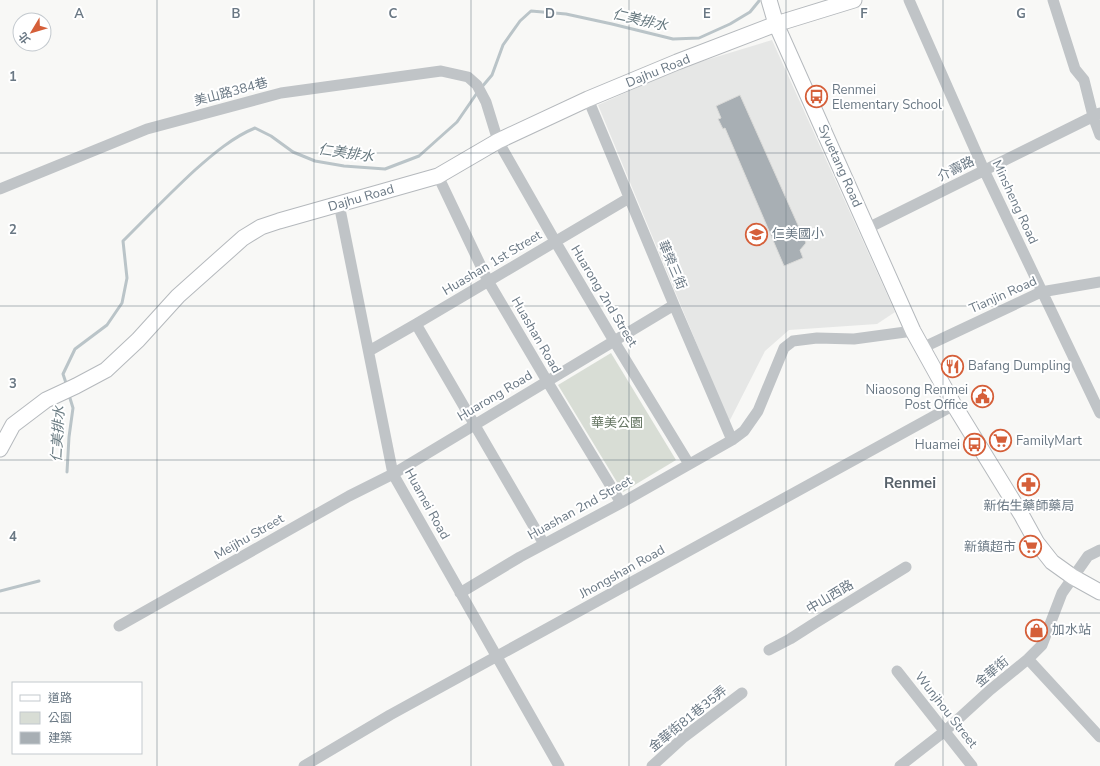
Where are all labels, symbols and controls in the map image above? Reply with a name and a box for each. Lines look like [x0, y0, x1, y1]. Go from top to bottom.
water label: 仁美排水 [611, 4, 670, 36]
text: A [74, 5, 84, 23]
text: B [232, 5, 241, 23]
text: C [389, 5, 398, 23]
text: D [545, 5, 555, 23]
text: E [703, 5, 711, 23]
text: F [860, 5, 868, 23]
text: G [1016, 5, 1026, 23]
north arrow [12, 12, 52, 52]
text: 北 [15, 29, 34, 47]
street label: Dajhu Road [623, 50, 693, 92]
text: 1 [9, 68, 17, 86]
street label: 美山路384巷 [192, 74, 270, 110]
place label: Renmei Elementary School [832, 81, 942, 114]
bus stop icon: Renmei Elementary School [804, 84, 830, 110]
street label: Syuetang Road [814, 122, 866, 210]
water label: 仁美排水 [317, 140, 376, 166]
street label: 介壽路 [935, 152, 977, 186]
street label: Minsheng Road [988, 157, 1042, 247]
street label: Dajhu Road [326, 180, 396, 216]
text: 2 [9, 221, 17, 239]
school or university icon: 仁美國小 [743, 221, 769, 247]
place label: 仁美國小 [772, 225, 824, 243]
street label: Huashan 1st Street [439, 226, 545, 300]
street label: 華榮三街 [654, 238, 690, 292]
street label: Huarong 2nd Street [566, 242, 642, 351]
street label: Tianjin Road [966, 272, 1040, 318]
street label: Huashan Road [507, 293, 565, 377]
restaurant icon: Bafang Dumpling [940, 353, 966, 379]
place label: Bafang Dumpling [968, 357, 1071, 375]
street label: Huarong Road [454, 367, 536, 425]
text: 3 [9, 375, 17, 393]
place label: Niaosong Renmei Post Office [866, 381, 968, 414]
public building icon: Niaosong Renmei Post Office [970, 384, 996, 410]
water label: 仁美排水 [47, 405, 69, 462]
park label: 華美公園 [591, 414, 643, 432]
supermarket icon: FamilyMart [988, 428, 1014, 454]
bus stop icon: Huamei [962, 432, 988, 458]
place label: FamilyMart [1016, 432, 1082, 450]
place label: Huamei [915, 436, 960, 454]
street label: Huamei Road [400, 465, 454, 543]
pharmacy icon: 新佑生藥師藥局 [1016, 471, 1042, 497]
street label: Huashan 2nd Street [525, 472, 636, 544]
district label: Renmei [884, 473, 936, 493]
place label: 新佑生藥師藥局 [983, 497, 1075, 515]
street label: Meijhu Street [211, 510, 287, 564]
text: 4 [9, 528, 17, 546]
supermarket icon: 新鎮超市 [1018, 534, 1044, 560]
place label: 新鎮超市 [964, 538, 1016, 556]
street label: Jhongshan Road [575, 541, 668, 603]
street label: 中山西路 [803, 576, 857, 618]
shop icon: 加水站 [1024, 617, 1050, 643]
place label: 加水站 [1052, 621, 1091, 639]
street label: 金華街 [971, 653, 1013, 691]
street label: Wunjhou Street [911, 668, 982, 752]
legend [12, 682, 142, 754]
street label: 金華街81巷35弄 [645, 682, 731, 756]
text: 道路 [48, 690, 72, 706]
text: 公園 [48, 710, 72, 726]
text: 建築 [48, 730, 72, 746]

